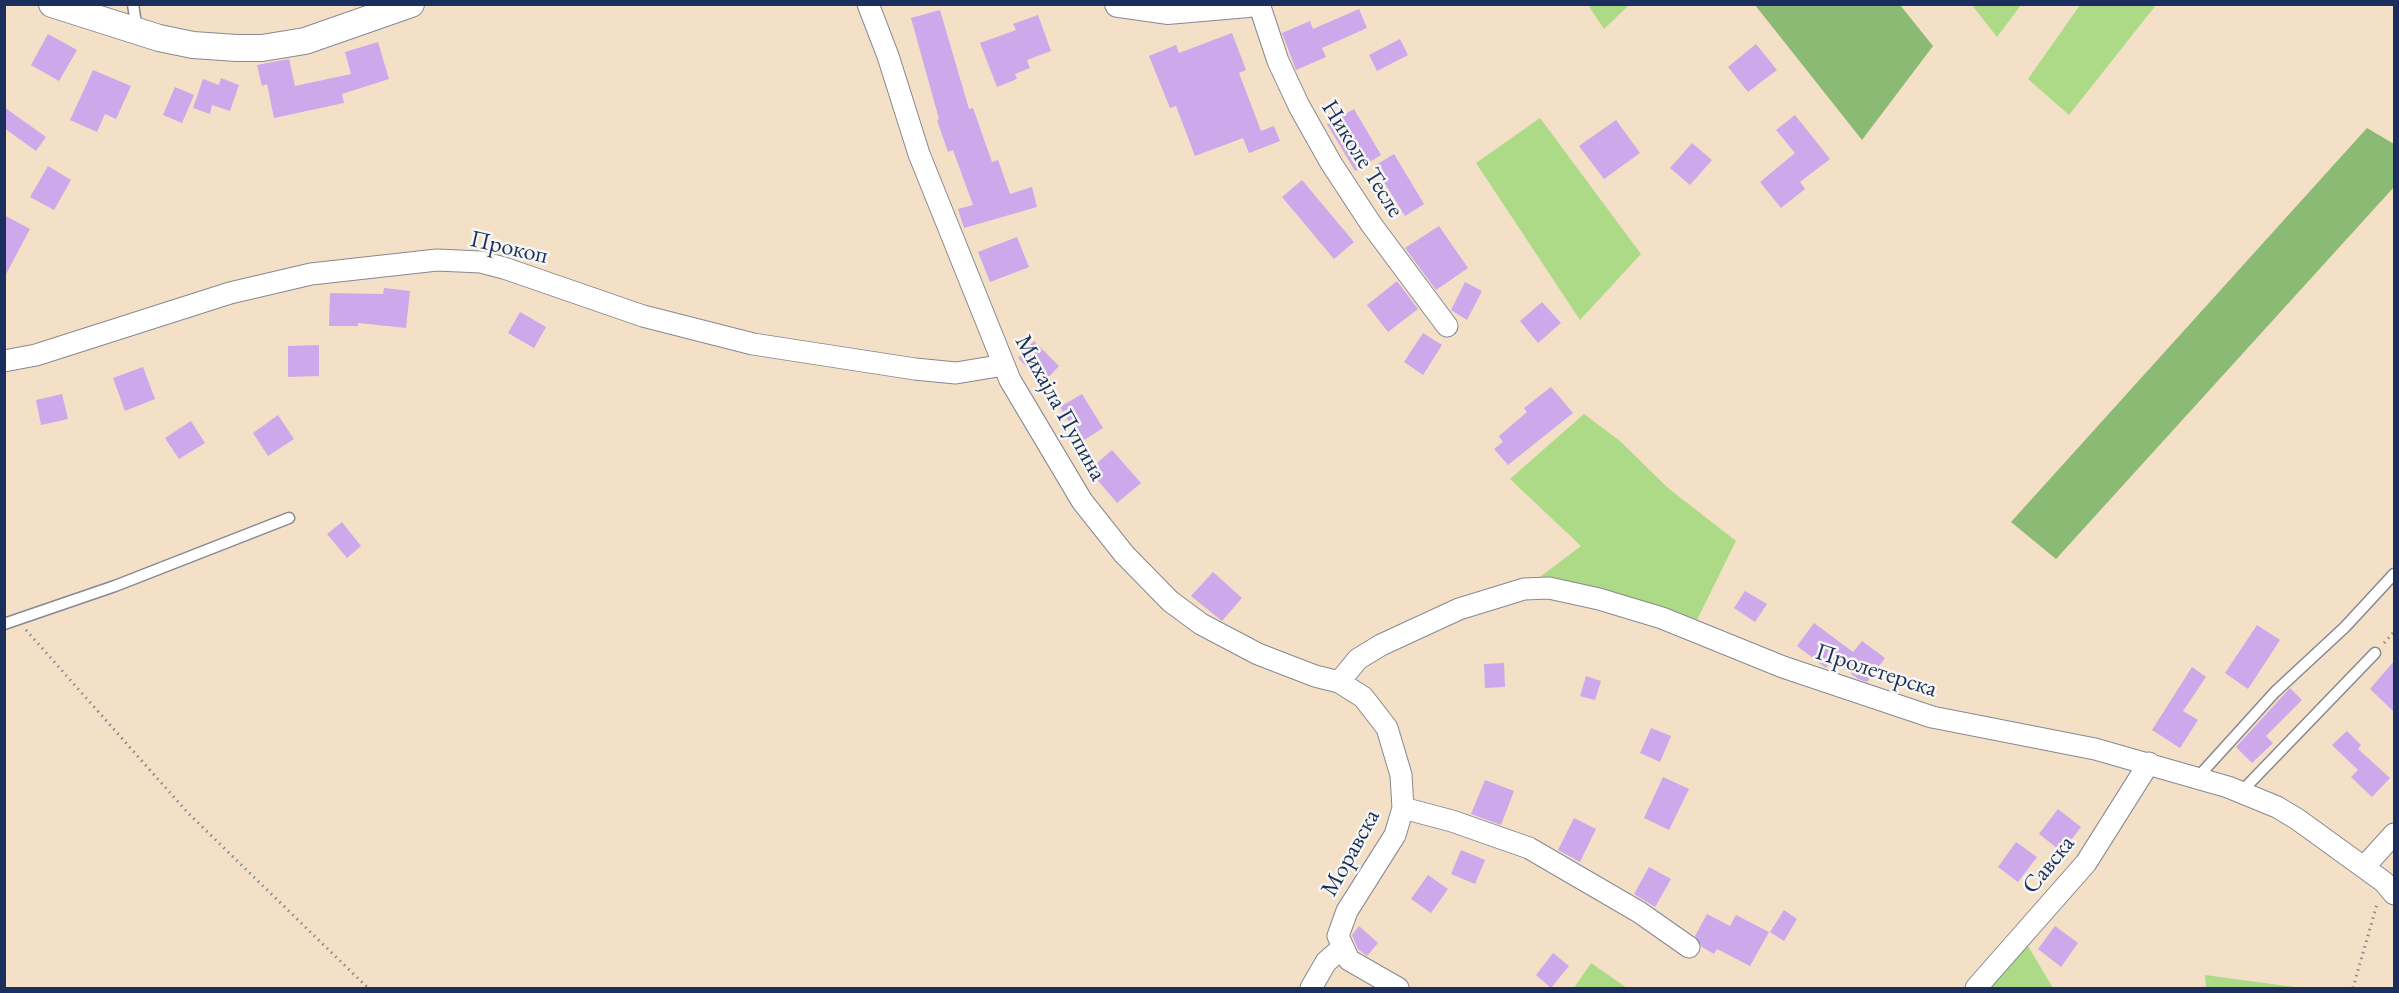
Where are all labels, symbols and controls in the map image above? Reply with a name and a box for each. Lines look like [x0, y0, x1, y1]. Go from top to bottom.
street label: Николе Тесле [1315, 95, 1409, 223]
street label: Прокоп [467, 225, 551, 271]
street label: Михајла Пупина [1008, 330, 1112, 486]
street label: Пролетерска [1812, 638, 1940, 704]
street label: Моравска [1315, 805, 1387, 901]
street label: Савска [2017, 830, 2081, 900]

